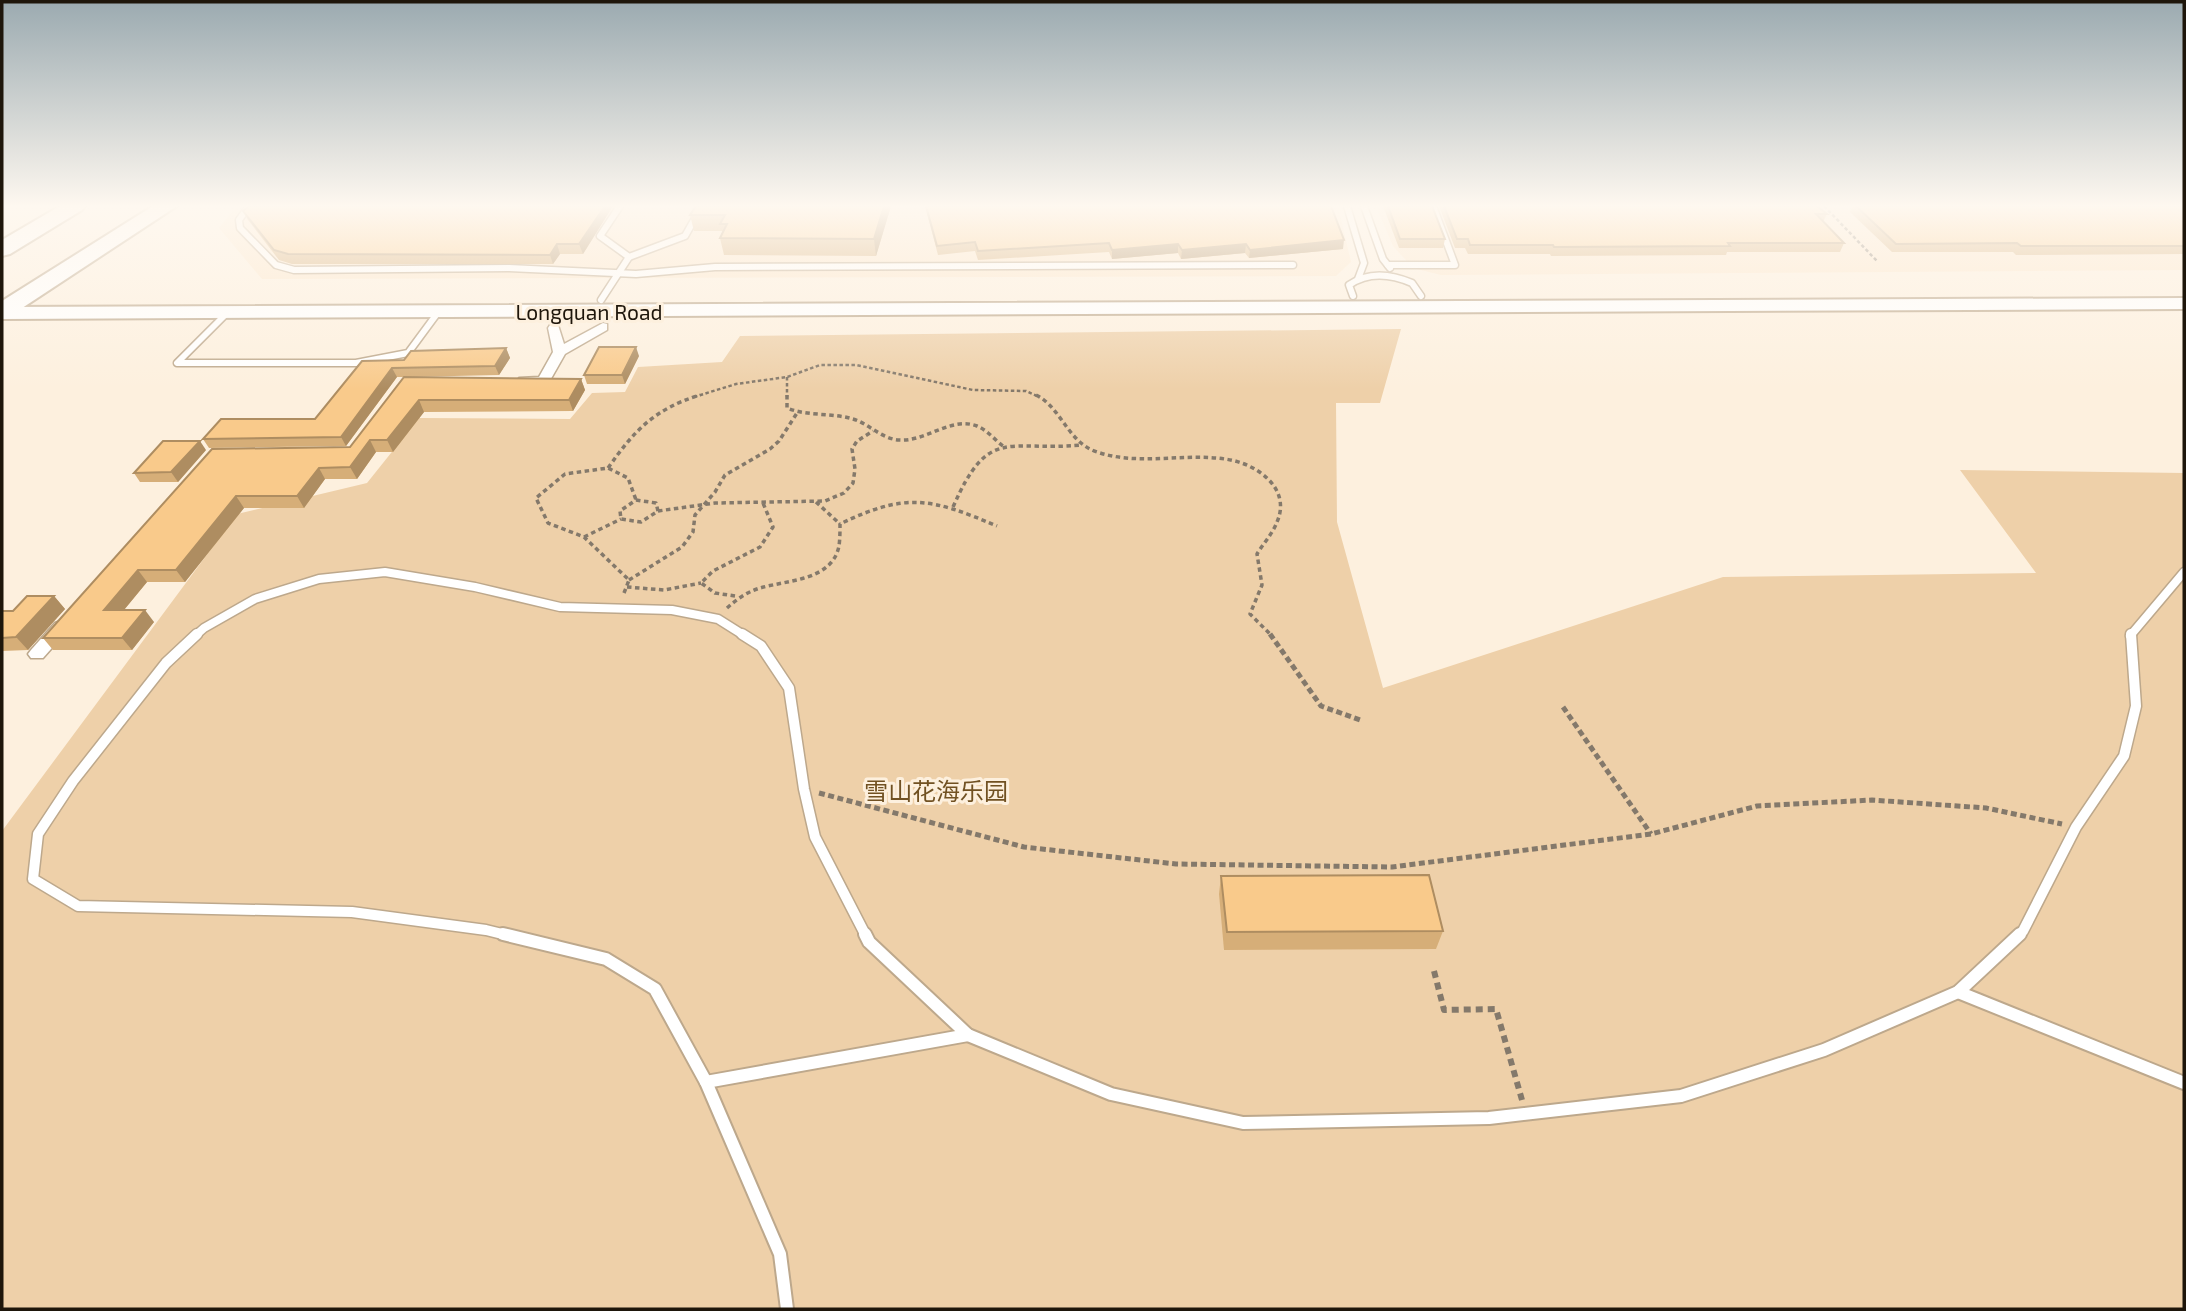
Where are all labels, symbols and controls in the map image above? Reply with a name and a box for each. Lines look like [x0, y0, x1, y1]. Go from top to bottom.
street label: Longquan Road [515, 299, 663, 324]
park label: 雪山花海乐园 [864, 776, 1008, 805]

